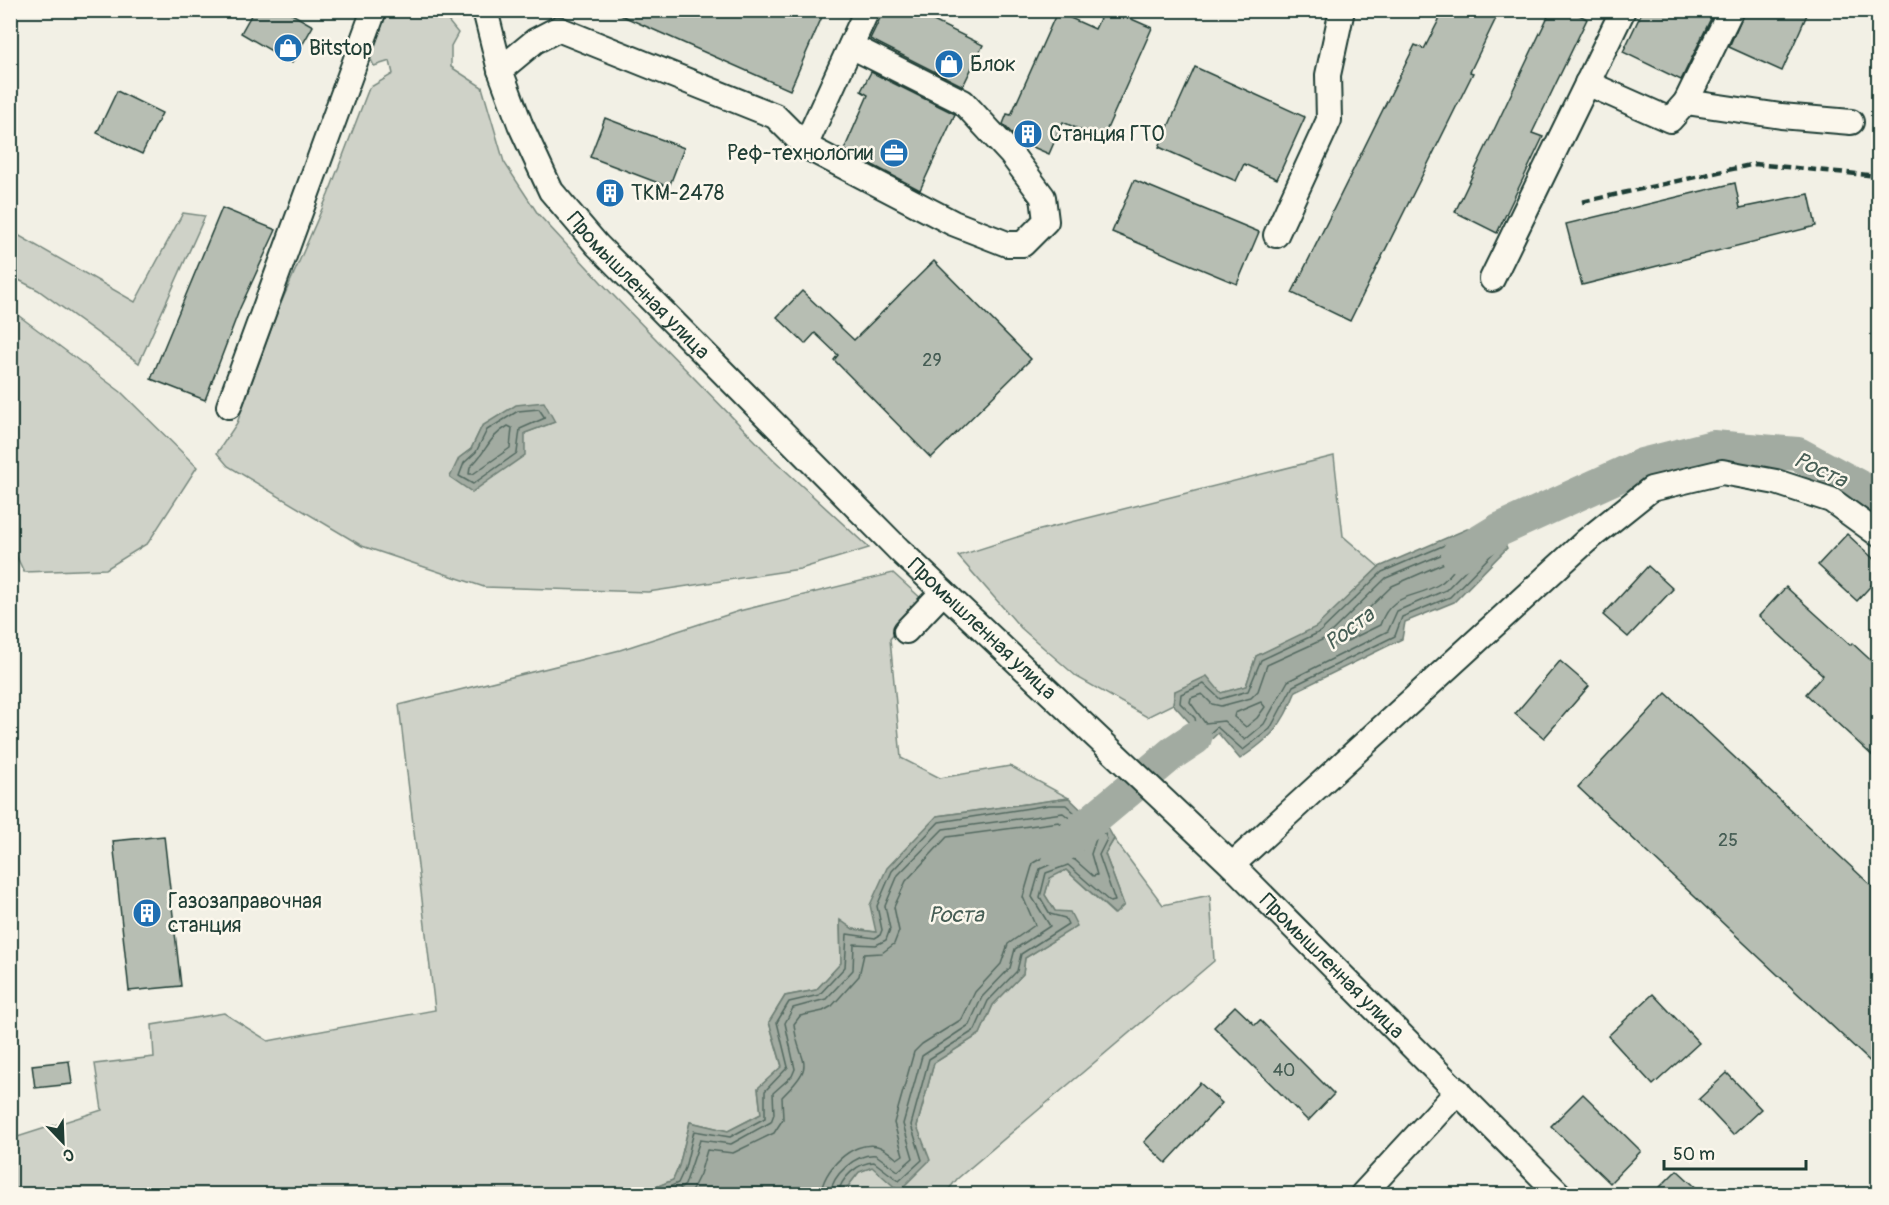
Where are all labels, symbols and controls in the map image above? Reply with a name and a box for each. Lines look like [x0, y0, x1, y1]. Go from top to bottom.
shop icon: Bitstop [272, 32, 304, 64]
place label: Bitstop [309, 35, 372, 62]
shop icon: Блок [933, 48, 965, 80]
place label: Блок [970, 51, 1016, 78]
building icon: Станция ГТО [1012, 118, 1044, 150]
place label: Станция ГТО [1049, 121, 1165, 148]
office icon: Реф-технологии [878, 137, 910, 169]
place label: Реф-технологии [727, 140, 873, 167]
building icon: ТКМ-2478 [594, 177, 626, 209]
place label: ТКМ-2478 [631, 180, 724, 207]
street label: Промышленная улица [561, 206, 715, 365]
house number: 29 [922, 349, 942, 372]
water label: Роста [1790, 446, 1853, 495]
street label: Промышленная улица [902, 552, 1062, 706]
water label: Роста [1319, 600, 1381, 656]
house number: 25 [1718, 829, 1738, 852]
place label: Газозаправочная станция [168, 888, 322, 939]
street label: Промышленная улица [1254, 888, 1410, 1045]
building icon: Газозаправочная станция [131, 897, 163, 929]
water label: Роста [929, 901, 985, 929]
house number: 40 [1273, 1059, 1295, 1082]
north arrow [33, 1112, 93, 1172]
scale bar [1664, 1133, 1806, 1171]
text: 50 m [1673, 1143, 1715, 1166]
text: С [60, 1144, 77, 1166]

